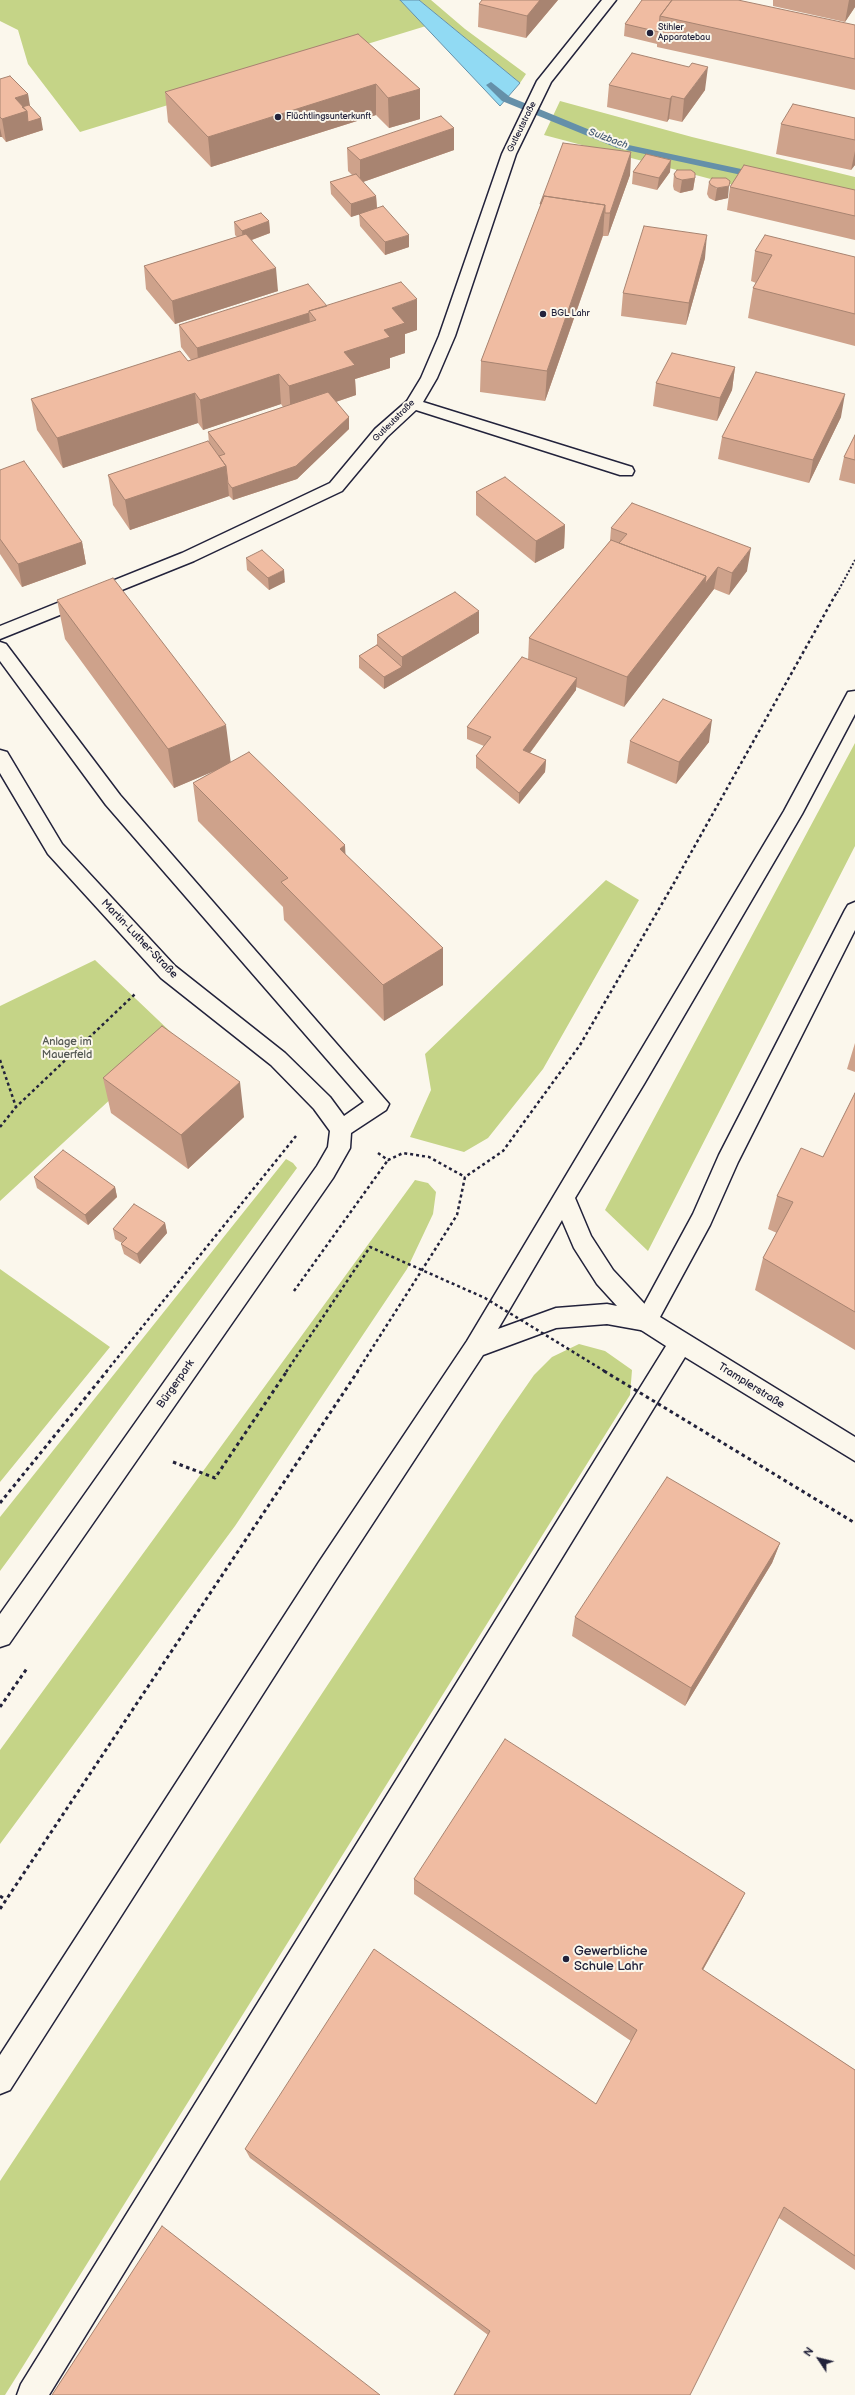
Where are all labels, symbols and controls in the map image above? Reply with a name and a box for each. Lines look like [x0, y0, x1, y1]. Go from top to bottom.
place label: Stihler Apparatebau [658, 23, 710, 44]
marker: Stihler Apparatebau [645, 28, 655, 38]
street label: Gutleutstraße [505, 100, 539, 154]
marker: Flüchtlingsunterkunft [273, 112, 283, 122]
place label: Flüchtlingsunterkunft [286, 112, 371, 122]
water label: Sulzbach [587, 126, 629, 152]
marker: BGL Lahr [538, 309, 548, 319]
place label: BGL Lahr [551, 309, 590, 319]
street label: Gutleutstraße [371, 398, 417, 444]
street label: Martin-Luther-Straße [98, 897, 180, 981]
park label: Anlage im Mauerfeld [42, 1035, 92, 1061]
street label: Bürgerpark [154, 1357, 198, 1411]
street label: Tramplerstraße [715, 1360, 787, 1412]
place label: Gewerbliche Schule Lahr [574, 1944, 648, 1975]
marker: Gewerbliche Schule Lahr [561, 1954, 571, 1964]
north arrow [799, 2339, 839, 2379]
text: N [801, 2345, 816, 2359]

